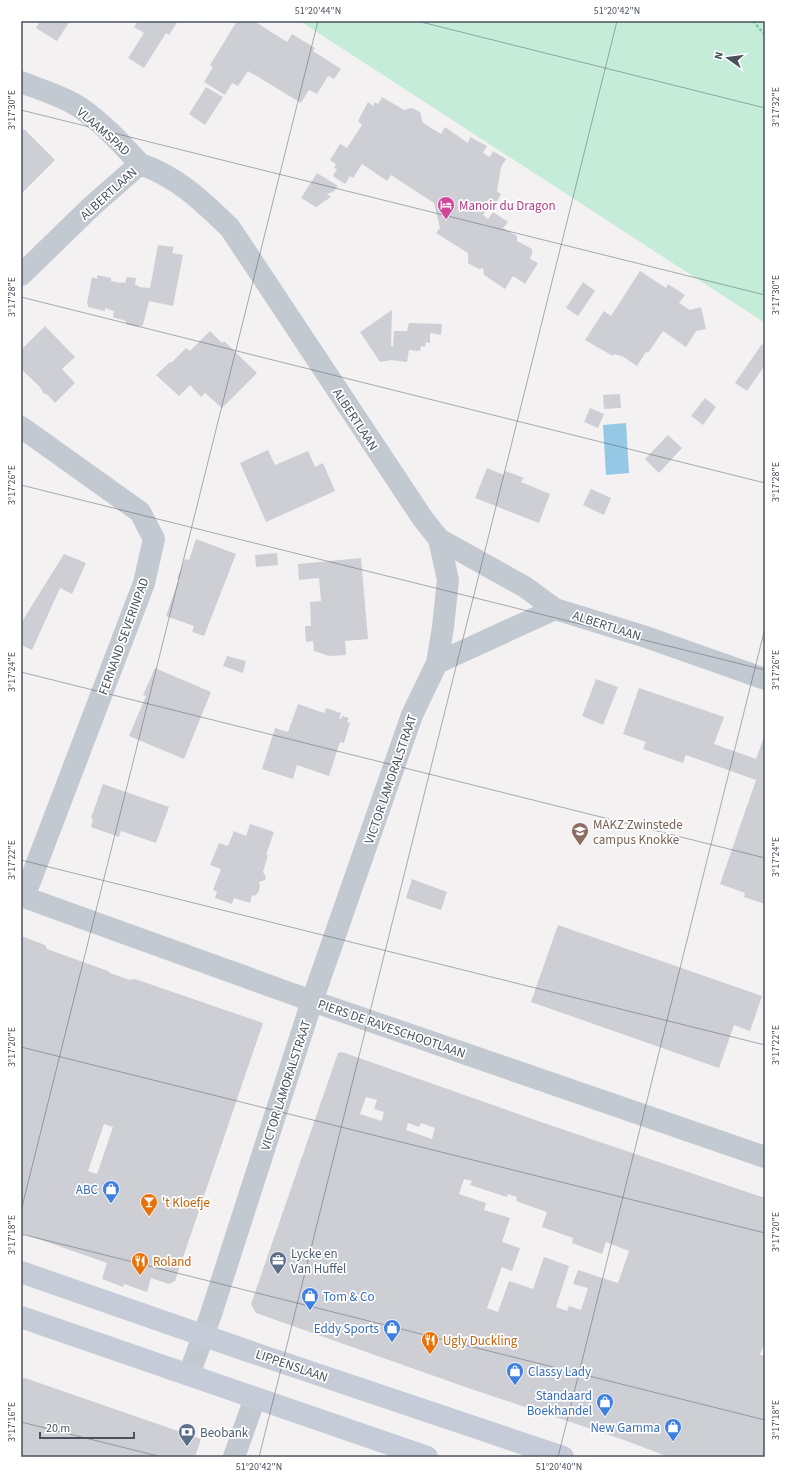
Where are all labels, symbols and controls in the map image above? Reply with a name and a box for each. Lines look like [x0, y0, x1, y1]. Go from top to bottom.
text: 51°20'44"N [295, 4, 341, 18]
text: 51°20'42"N [594, 4, 640, 18]
north arrow [708, 38, 748, 78]
text: N [711, 50, 727, 61]
text: 3°17'32"E [769, 87, 783, 127]
text: 3°17'30"E [5, 90, 19, 130]
street label: VLAAMSPAD [73, 104, 134, 160]
street label: ALBERTLAAN [76, 163, 141, 224]
hotel icon: Manoir du Dragon [436, 195, 456, 220]
place label: Manoir du Dragon [459, 197, 556, 215]
text: 3°17'30"E [769, 275, 783, 315]
text: 3°17'28"E [5, 277, 19, 317]
street label: ALBERTLAAN [328, 385, 382, 454]
text: 3°17'28"E [769, 462, 783, 502]
text: 3°17'26"E [5, 465, 19, 505]
street label: FERNAND SEVERINPAD [94, 575, 154, 697]
street label: ALBERTLAAN [570, 606, 643, 645]
text: 3°17'26"E [769, 650, 783, 690]
text: 3°17'24"E [5, 652, 19, 692]
street label: VICTOR LAMORALSTRAAT [360, 712, 422, 846]
place label: MAKZ Zwinstede campus Knokke [593, 816, 683, 849]
school or university icon: MAKZ Zwinstede campus Knokke [570, 821, 590, 846]
text: 3°17'24"E [769, 837, 783, 877]
text: 3°17'22"E [5, 840, 19, 880]
street label: PIERS DE RAVESCHOOTLAAN [315, 995, 468, 1063]
street label: VICTOR LAMORALSTRAAT [256, 1018, 316, 1153]
text: 3°17'22"E [769, 1025, 783, 1065]
text: 3°17'20"E [5, 1027, 19, 1067]
shop icon: ABC [101, 1179, 121, 1204]
place label: ABC [76, 1181, 98, 1199]
bar icon: 't Kloefje [139, 1192, 159, 1217]
place label: 't Kloefje [162, 1194, 210, 1212]
text: 3°17'20"E [769, 1212, 783, 1252]
text: 3°17'18"E [5, 1215, 19, 1255]
place label: Lycke en Van Huffel [291, 1245, 346, 1278]
office icon: Lycke en Van Huffel [268, 1250, 288, 1275]
restaurant icon: Roland [130, 1251, 150, 1276]
place label: Roland [153, 1253, 192, 1271]
shop icon: Tom & Co [300, 1286, 320, 1311]
place label: Tom & Co [323, 1288, 375, 1306]
shop icon: Eddy Sports [382, 1318, 402, 1343]
place label: Eddy Sports [314, 1320, 380, 1338]
restaurant icon: Ugly Duckling [420, 1330, 440, 1355]
place label: Ugly Duckling [443, 1332, 518, 1350]
street label: LIPPENSLAAN [253, 1345, 330, 1387]
shop icon: Classy Lady [505, 1361, 525, 1386]
place label: Classy Lady [528, 1363, 591, 1381]
place label: Standaard Boekhandel [527, 1387, 592, 1420]
shop icon: Standaard Boekhandel [595, 1392, 615, 1417]
text: 3°17'18"E [769, 1400, 783, 1440]
text: 3°17'16"E [5, 1402, 19, 1442]
scale bar [40, 1414, 134, 1440]
shop icon: New Gamma [663, 1417, 683, 1442]
place label: New Gamma [590, 1419, 660, 1437]
text: 20 m [46, 1420, 70, 1437]
bank icon: Beobank [177, 1422, 197, 1447]
place label: Beobank [200, 1424, 249, 1442]
text: 51°20'42"N [236, 1460, 282, 1474]
text: 51°20'40"N [536, 1460, 582, 1474]

